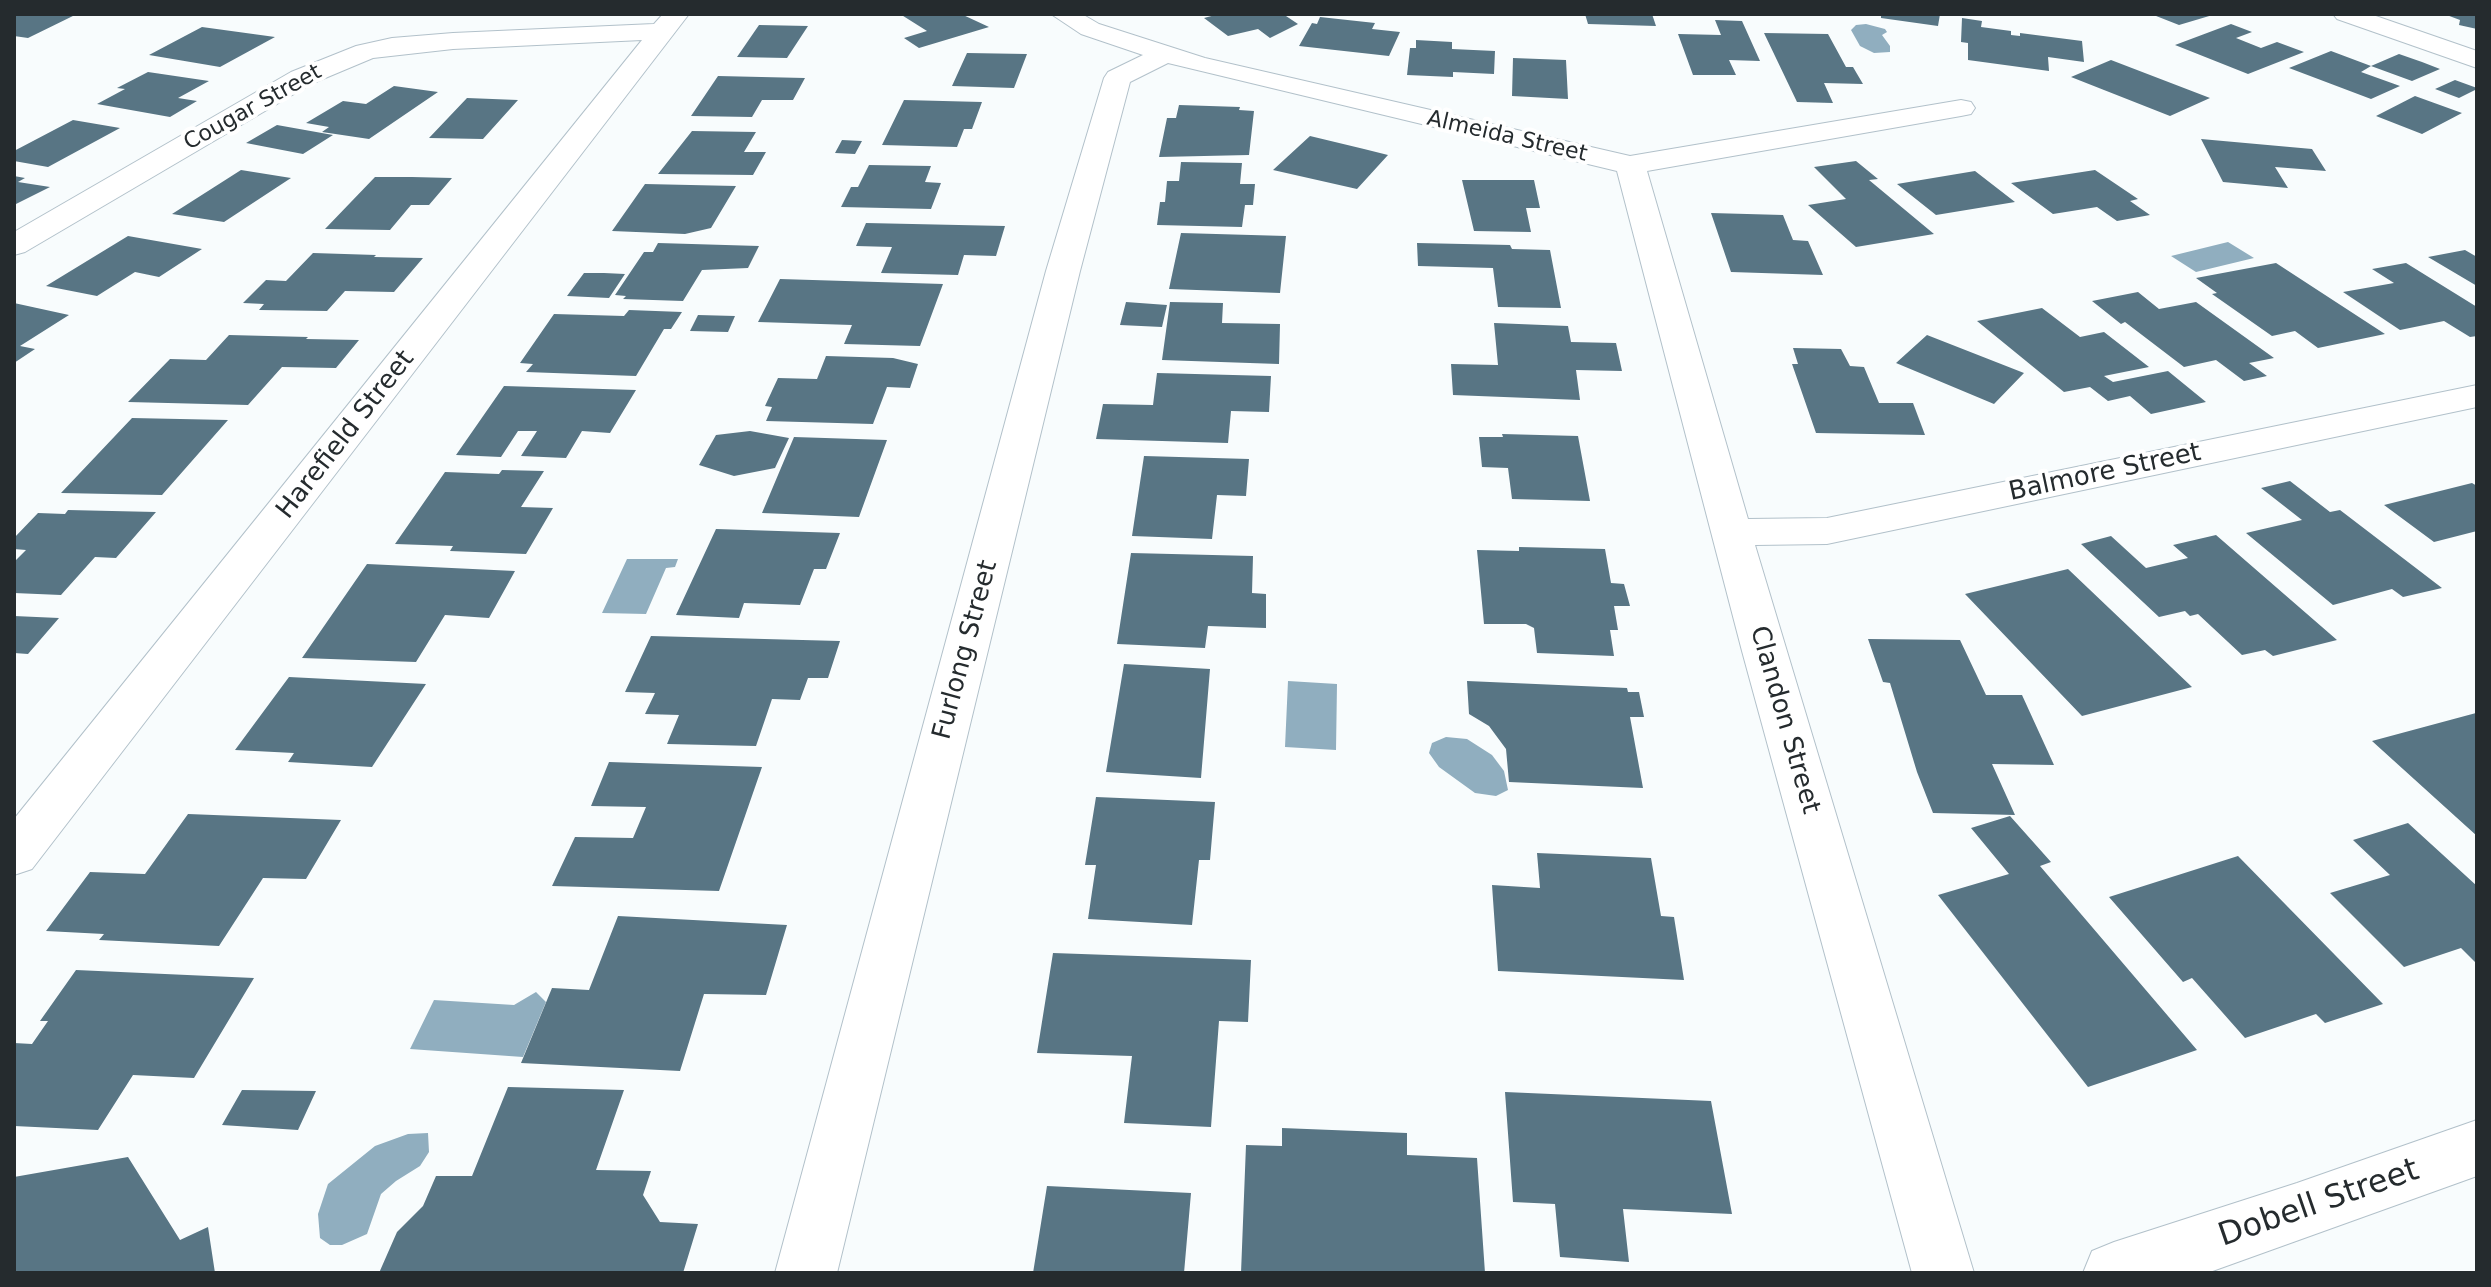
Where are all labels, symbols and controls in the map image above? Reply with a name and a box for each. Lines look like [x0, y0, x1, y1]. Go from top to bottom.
street label: Cougar Street [180, 59, 326, 157]
street label: Almeida Street [1424, 106, 1590, 168]
street label: Harefield Street [271, 345, 421, 525]
street label: Balmore Street [2006, 437, 2204, 509]
street label: Furlong Street [927, 557, 1005, 743]
street label: Clandon Street [1742, 622, 1826, 818]
street label: Dobell Street [2214, 1152, 2424, 1256]

